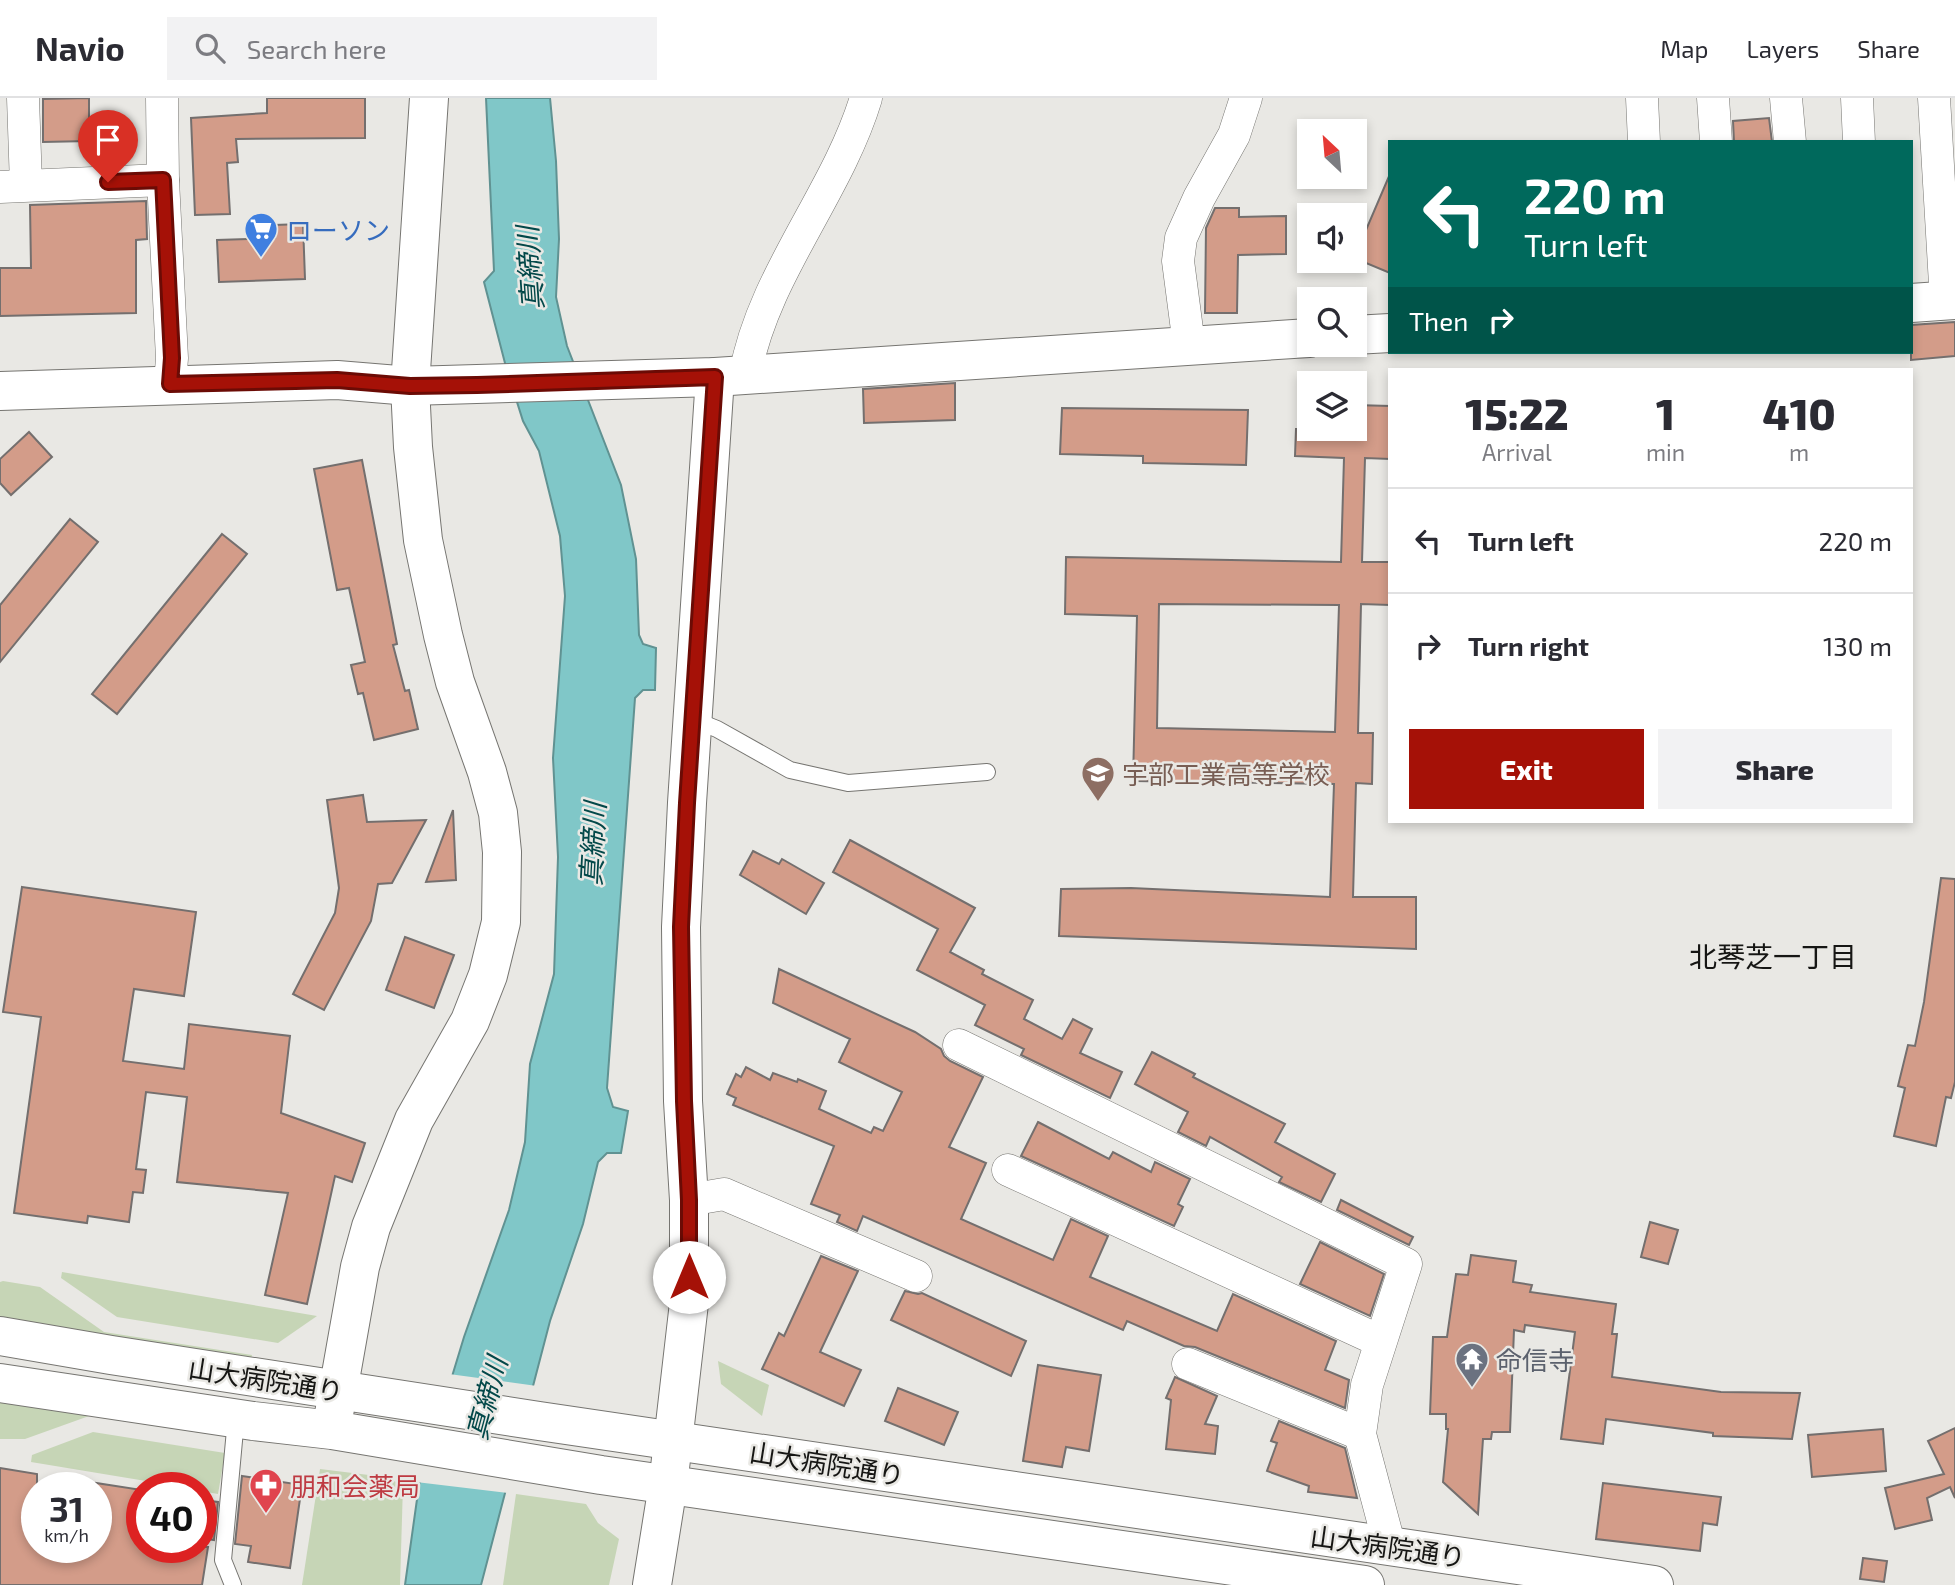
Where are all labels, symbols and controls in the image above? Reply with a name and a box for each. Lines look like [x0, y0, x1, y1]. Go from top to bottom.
search box [167, 17, 657, 80]
text: Navio [35, 28, 125, 68]
icon: search [191, 29, 229, 67]
text: Search here [247, 33, 386, 64]
text: Map [1660, 34, 1708, 63]
text: Layers [1746, 34, 1819, 63]
text: Share [1857, 34, 1920, 63]
pin [78, 110, 138, 182]
north arrow [1297, 119, 1367, 189]
map controls [1297, 119, 1367, 441]
icon: arrive [89, 121, 127, 159]
text: 220 m [1524, 165, 1666, 224]
icon: left [1409, 168, 1500, 259]
button: sound [1297, 203, 1367, 273]
supermarket icon: ローソン [242, 210, 280, 259]
place label: ローソン [286, 214, 390, 245]
water label: 真締川 [509, 222, 549, 311]
text: Turn left [1524, 225, 1648, 263]
button: search [1297, 287, 1367, 357]
icon: right [1482, 301, 1520, 339]
text: Then [1409, 305, 1468, 336]
button: layers [1297, 371, 1367, 441]
text: 15:22 [1465, 388, 1569, 438]
text: 1 [1656, 388, 1675, 438]
text: 410 [1762, 388, 1836, 438]
text: Arrival [1482, 438, 1552, 466]
text: min [1646, 438, 1685, 466]
text: m [1789, 438, 1809, 466]
icon: left [1409, 522, 1447, 560]
text: Turn left [1468, 525, 1574, 556]
text: 220 m [1819, 525, 1892, 556]
icon: right [1409, 627, 1447, 665]
text: Turn right [1468, 630, 1589, 661]
text: 130 m [1823, 630, 1892, 661]
button: Exit [1409, 729, 1644, 809]
button: Share [1658, 729, 1892, 809]
school or university icon: 宇部工業高等学校 [1079, 754, 1117, 803]
place label: 宇部工業高等学校 [1122, 758, 1330, 789]
water label: 真締川 [573, 798, 611, 887]
district label: 北琴芝一丁目 [1689, 939, 1857, 973]
position arrow [652, 1240, 726, 1314]
temple icon: 命信寺 [1453, 1340, 1491, 1389]
place label: 命信寺 [1496, 1344, 1574, 1375]
water label: 真締川 [459, 1350, 514, 1443]
street label: 山大病院通り [187, 1351, 345, 1407]
street label: 山大病院通り [748, 1435, 906, 1491]
pharmacy icon: 朋和会薬局 [247, 1466, 285, 1515]
place label: 朋和会薬局 [290, 1470, 420, 1501]
speed limit sign: 40 [126, 1472, 217, 1563]
text: 31 [49, 1487, 84, 1529]
street label: 山大病院通り [1309, 1520, 1467, 1572]
text: km/h [44, 1524, 89, 1546]

